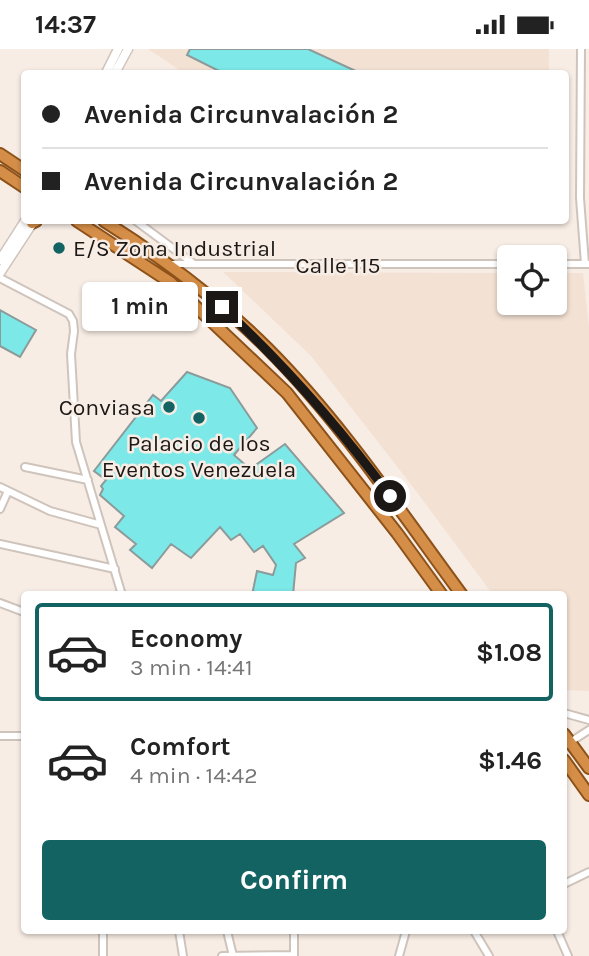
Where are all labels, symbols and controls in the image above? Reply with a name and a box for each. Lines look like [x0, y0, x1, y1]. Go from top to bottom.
text: 14:37 [35, 9, 96, 40]
text: Avenida Circunvalación 2 [84, 99, 398, 130]
text: Avenida Circunvalación 2 [84, 166, 398, 197]
place label: E/S Zona Industrial [73, 235, 276, 262]
marker: E/S Zona Industrial [51, 240, 67, 256]
map controls [497, 245, 567, 315]
button: locate [497, 245, 567, 315]
street label: Calle 115 [295, 252, 381, 279]
callout: 1 min [82, 282, 198, 331]
route end [206, 291, 238, 323]
text: 1 min [111, 293, 169, 320]
place label: Conviasa [59, 394, 155, 421]
marker: Conviasa [161, 399, 177, 415]
marker: Palacio de los Eventos Venezuela [191, 410, 207, 426]
place label: Palacio de los Eventos Venezuela [102, 430, 296, 483]
route start [374, 480, 406, 512]
icon: car [46, 621, 109, 684]
text: Economy [130, 623, 242, 654]
text: $1.08 [476, 637, 542, 668]
text: 3 min · 14:41 [130, 654, 253, 681]
icon: car [46, 729, 109, 792]
text: Comfort [130, 731, 231, 762]
text: $1.46 [478, 745, 542, 776]
text: 4 min · 14:42 [130, 762, 258, 789]
button: Confirm [42, 840, 546, 920]

